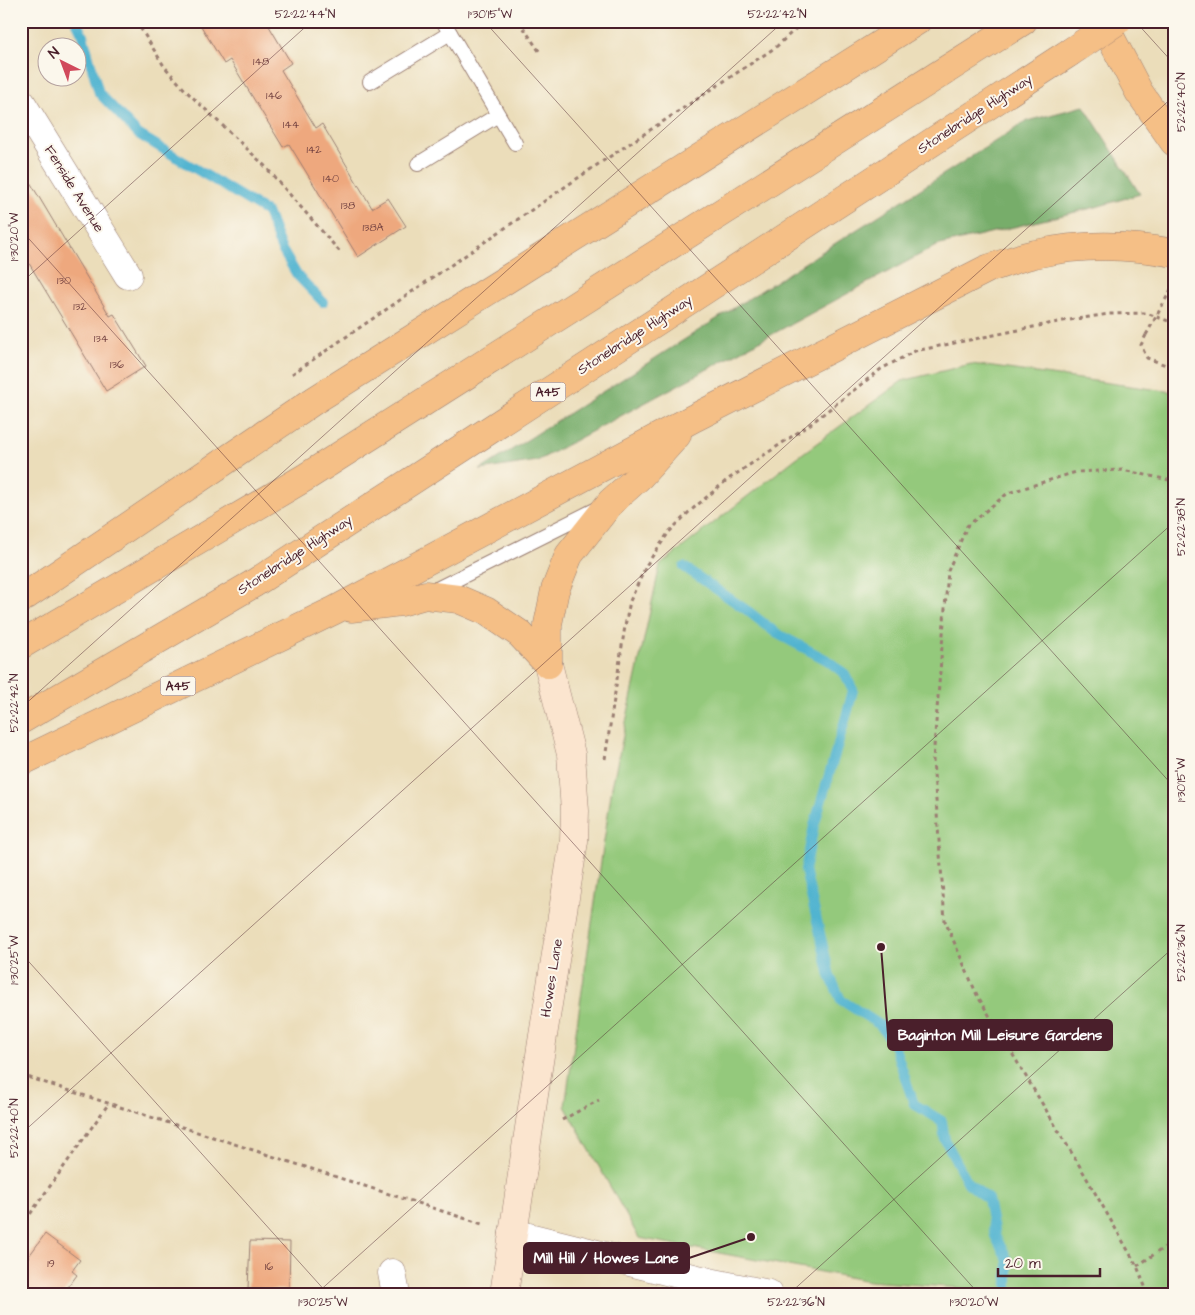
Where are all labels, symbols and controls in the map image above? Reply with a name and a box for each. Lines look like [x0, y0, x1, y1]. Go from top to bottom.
text: 52°22'44"N [275, 6, 336, 23]
text: 1°30'15"W [468, 6, 513, 23]
text: 52°22'42"N [747, 6, 807, 23]
north arrow [38, 38, 88, 88]
text: N [44, 43, 64, 63]
house number: 148 [253, 54, 269, 69]
street label: Stonebridge Highway [914, 69, 1037, 159]
text: 52°22'40"N [1173, 72, 1190, 132]
house number: 146 [266, 88, 282, 103]
house number: 144 [283, 117, 300, 132]
street label: Fenside Avenue [39, 142, 109, 237]
house number: 142 [306, 142, 322, 157]
house number: 140 [323, 171, 339, 186]
house number: 138 [341, 198, 355, 213]
text: 1°30'20"W [6, 212, 23, 261]
house number: 138A [362, 220, 384, 235]
house number: 130 [57, 273, 71, 288]
street label: Stonebridge Highway [574, 290, 697, 380]
house number: 132 [73, 299, 87, 314]
house number: 134 [94, 331, 109, 346]
house number: 136 [110, 357, 124, 372]
road number: A45 [530, 382, 566, 402]
text: 52°22'38"N [1173, 498, 1190, 556]
street label: Stonebridge Highway [234, 510, 357, 600]
text: 52°22'42"N [6, 673, 23, 733]
road number: A45 [160, 676, 196, 696]
text: 1°30'15"W [1173, 757, 1190, 802]
text: 52°22'36"N [1173, 924, 1190, 982]
text: 1°30'25"W [6, 935, 23, 985]
street label: Howes Lane [536, 937, 568, 1019]
callout: Baginton Mill Leisure Gardens [888, 1020, 1112, 1050]
text: Baginton Mill Leisure Gardens [898, 1025, 1103, 1048]
text: 52°22'40"N [6, 1098, 23, 1158]
callout: Mill Hill / Howes Lane [524, 1243, 689, 1273]
scale bar [998, 1245, 1100, 1277]
text: Mill Hill / Howes Lane [533, 1248, 679, 1269]
text: 20 m [1005, 1253, 1041, 1274]
house number: 19 [47, 1256, 55, 1271]
house number: 16 [265, 1259, 273, 1274]
text: 1°30'25"W [298, 1294, 348, 1311]
text: 52°22'36"N [767, 1294, 825, 1311]
text: 1°30'20"W [950, 1294, 999, 1311]

